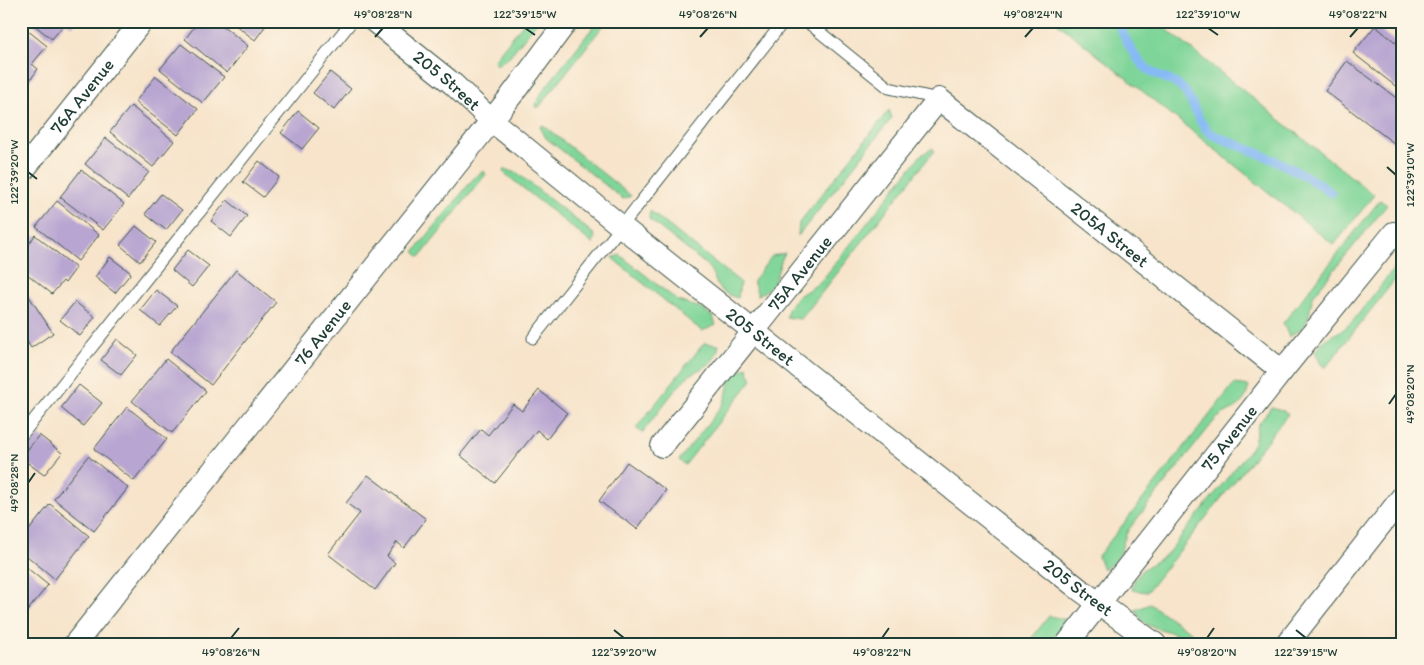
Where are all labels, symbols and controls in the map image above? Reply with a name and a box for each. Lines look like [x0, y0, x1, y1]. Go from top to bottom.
text: 49°08'28"N [354, 7, 412, 21]
text: 122°39'15"W [493, 7, 557, 21]
text: 49°08'26"N [679, 7, 737, 21]
text: 49°08'24"N [1003, 7, 1063, 21]
text: 122°39'10"W [1176, 7, 1240, 21]
text: 49°08'22"N [1329, 7, 1387, 21]
street label: 205 Street [409, 46, 485, 115]
street label: 76A Avenue [45, 54, 119, 139]
text: 122°39'20"W [7, 139, 21, 205]
text: 122°39'10"W [1403, 143, 1417, 207]
street label: 205A Street [1066, 197, 1153, 272]
street label: 75A Avenue [763, 231, 837, 316]
street label: 76 Avenue [290, 295, 356, 370]
street label: 205 Street [721, 303, 799, 371]
text: 49°08'20"N [1403, 364, 1417, 424]
street label: 75 Avenue [1196, 400, 1262, 476]
text: 49°08'28"N [7, 454, 21, 512]
street label: 205 Street [1039, 554, 1117, 621]
text: 49°08'26"N [202, 645, 260, 659]
text: 122°39'20"W [591, 645, 657, 659]
text: 49°08'22"N [853, 645, 911, 659]
text: 49°08'20"N [1177, 645, 1237, 659]
text: 122°39'15"W [1274, 645, 1338, 659]

